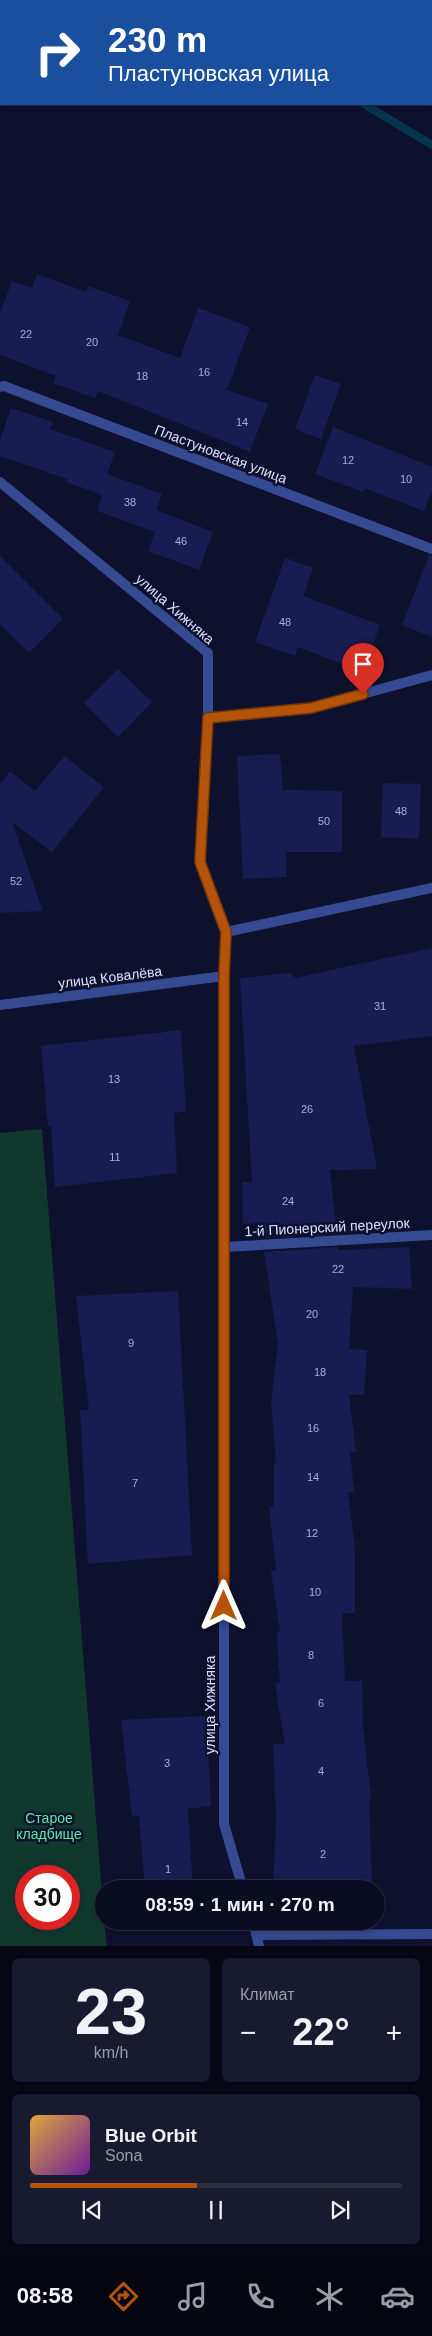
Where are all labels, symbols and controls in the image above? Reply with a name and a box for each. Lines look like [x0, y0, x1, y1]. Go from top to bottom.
icon: right [25, 20, 90, 85]
text: 230 m [108, 20, 207, 59]
text: Пластуновская улица [108, 61, 329, 86]
house number: 22 [20, 328, 32, 340]
house number: 20 [86, 336, 98, 348]
house number: 16 [198, 366, 210, 378]
house number: 18 [136, 370, 148, 382]
house number: 14 [236, 416, 248, 428]
street label: Пластуновская улица [153, 421, 290, 487]
house number: 12 [342, 454, 354, 466]
house number: 10 [400, 473, 412, 485]
house number: 38 [124, 496, 136, 508]
house number: 46 [175, 535, 187, 547]
street label: улица Хижняка [133, 571, 218, 647]
house number: 48 [279, 616, 291, 628]
pin [342, 643, 384, 694]
icon: arrive [349, 650, 377, 678]
house number: 48 [395, 805, 407, 817]
house number: 50 [318, 815, 330, 827]
house number: 52 [10, 875, 22, 887]
street label: улица Ковалёва [57, 963, 163, 991]
house number: 31 [374, 1000, 386, 1012]
house number: 13 [108, 1073, 120, 1085]
house number: 26 [301, 1103, 313, 1115]
house number: 11 [109, 1151, 121, 1163]
house number: 24 [282, 1195, 294, 1207]
street label: 1-й Пионерский переулок [244, 1215, 411, 1239]
house number: 22 [332, 1263, 344, 1275]
house number: 20 [306, 1308, 318, 1320]
house number: 9 [128, 1337, 134, 1349]
house number: 18 [314, 1366, 326, 1378]
house number: 16 [307, 1422, 319, 1434]
house number: 14 [307, 1471, 319, 1483]
house number: 7 [132, 1477, 138, 1489]
house number: 12 [306, 1527, 318, 1539]
position arrow [197, 1579, 249, 1631]
house number: 10 [309, 1586, 321, 1598]
house number: 8 [308, 1649, 314, 1661]
street label: улица Хижняка [202, 1656, 218, 1754]
house number: 6 [318, 1697, 324, 1709]
house number: 3 [164, 1757, 170, 1769]
house number: 4 [318, 1765, 324, 1777]
park label: Старое кладбище [16, 1810, 82, 1842]
house number: 2 [320, 1848, 326, 1860]
house number: 1 [165, 1863, 171, 1875]
speed limit sign: 30 [15, 1865, 80, 1930]
text: 08:59 · 1 мин · 270 m [145, 1894, 335, 1915]
text: 23 [75, 1975, 147, 2048]
text: Климат [240, 1986, 294, 2003]
text: 22° [292, 2011, 350, 2053]
text: − [240, 2017, 256, 2048]
text: + [386, 2017, 402, 2048]
text: km/h [94, 2044, 128, 2061]
text: Blue Orbit [105, 2125, 197, 2146]
text: Sona [105, 2147, 142, 2164]
icon: previous [78, 2196, 106, 2224]
icon: pause [202, 2196, 230, 2224]
icon: next [326, 2196, 354, 2224]
icon: directions [106, 2279, 141, 2314]
icon: music [175, 2279, 210, 2314]
icon: phone [243, 2279, 278, 2314]
icon: climate [312, 2279, 347, 2314]
icon: car [380, 2279, 415, 2314]
text: 08:58 [17, 2283, 73, 2308]

